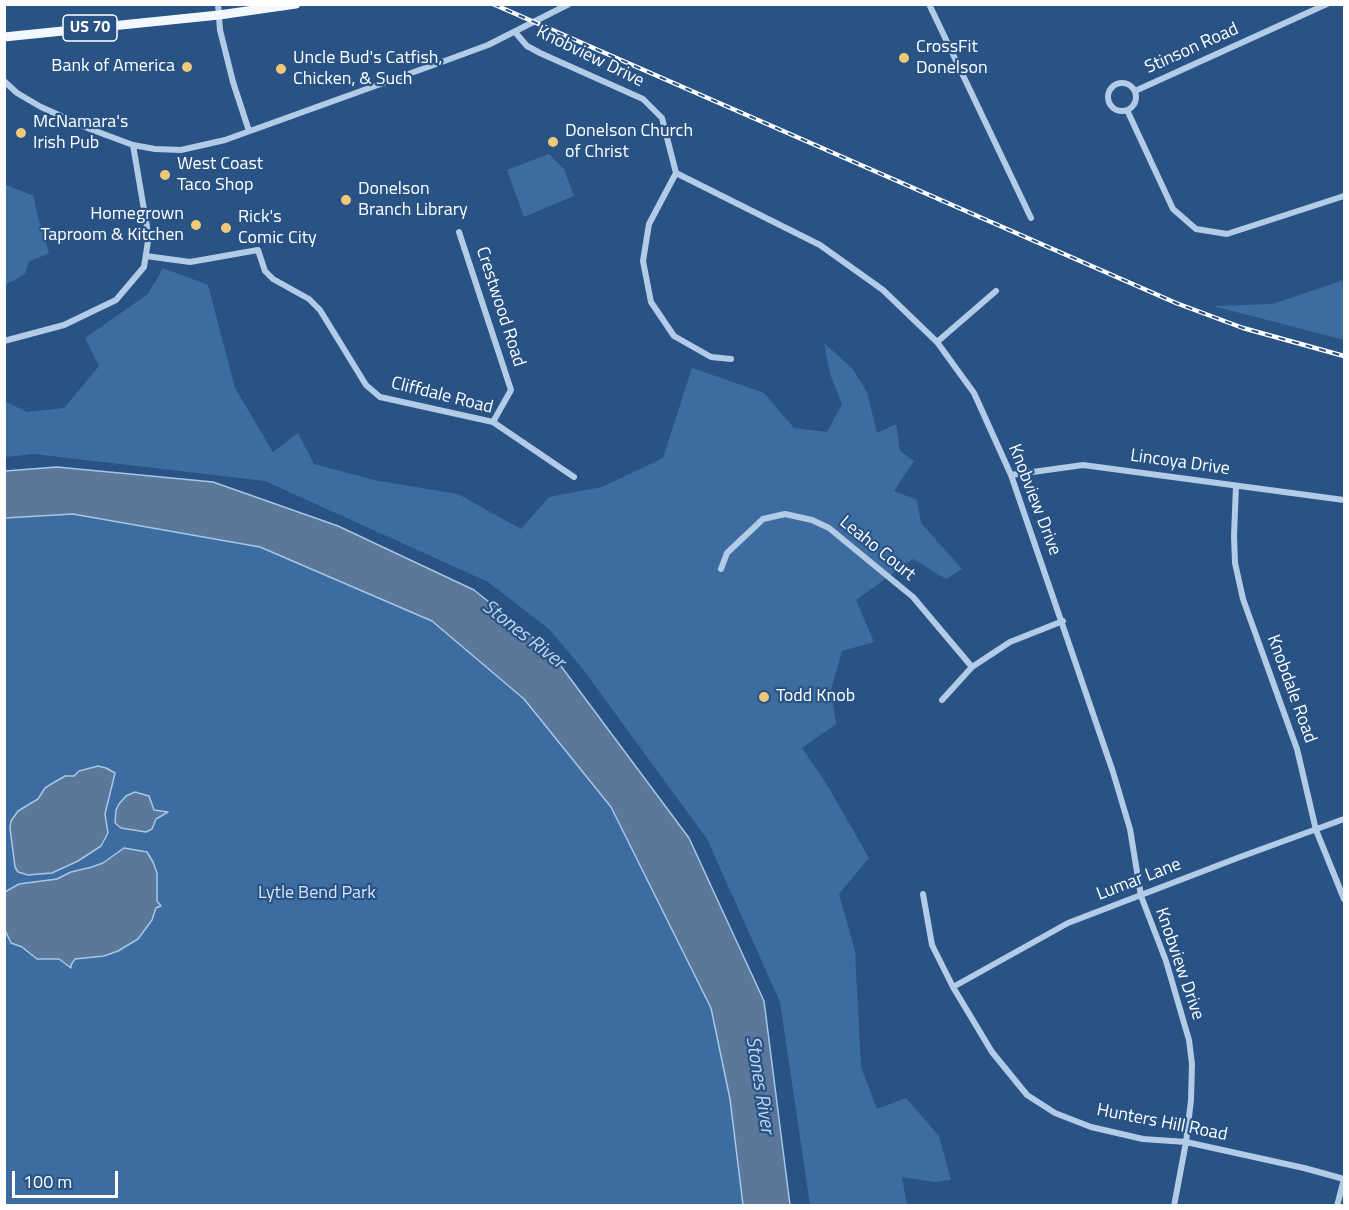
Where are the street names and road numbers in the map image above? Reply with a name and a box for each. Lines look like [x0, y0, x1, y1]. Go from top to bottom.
road number: US 70 [63, 15, 117, 41]
street label: Stinson Road [1142, 19, 1242, 79]
street label: Knobview Drive [533, 22, 647, 92]
street label: Crestwood Road [470, 244, 530, 370]
street label: Cliffdale Road [389, 373, 495, 419]
street label: Knobview Drive [1003, 441, 1065, 559]
street label: Lincoya Drive [1129, 445, 1231, 481]
street label: Leaho Court [835, 512, 919, 586]
street label: Knobdale Road [1261, 632, 1321, 746]
street label: Lumar Lane [1094, 854, 1184, 906]
street label: Knobview Drive [1150, 905, 1208, 1023]
street label: Hunters Hill Road [1095, 1100, 1229, 1146]

